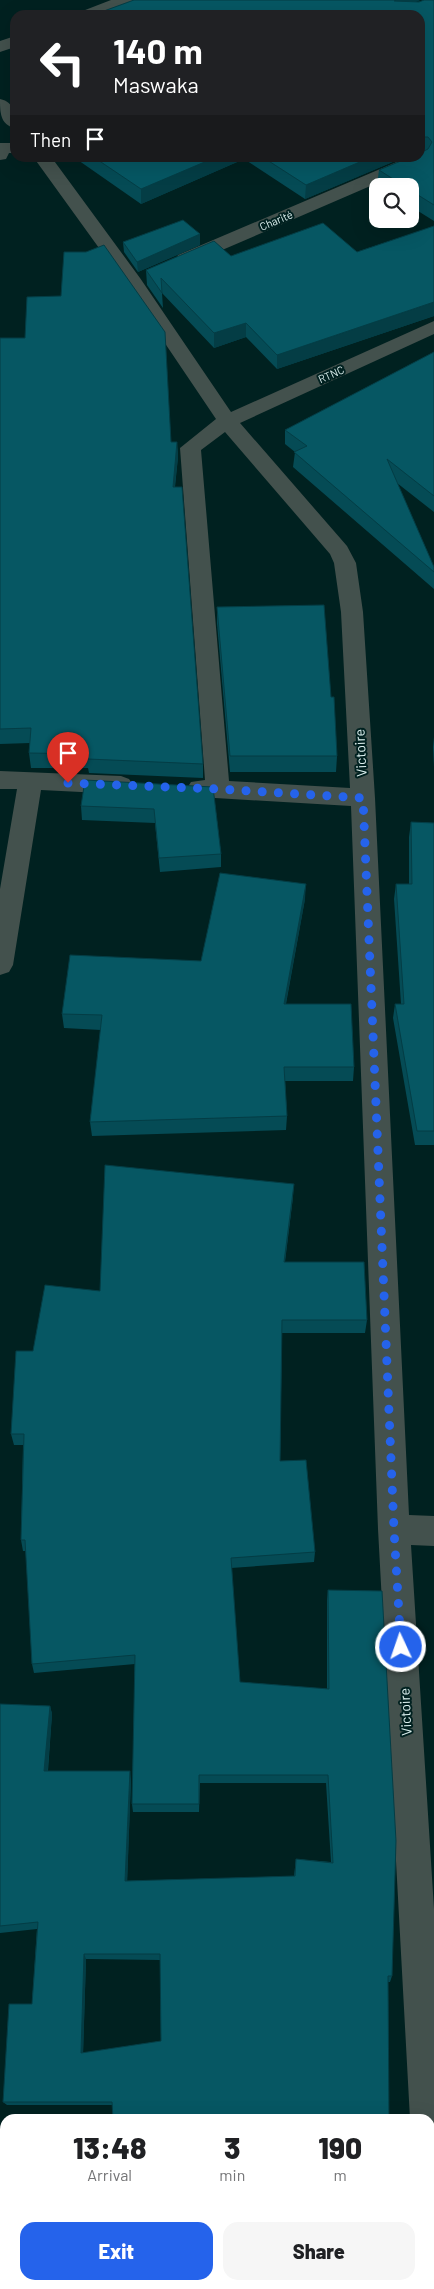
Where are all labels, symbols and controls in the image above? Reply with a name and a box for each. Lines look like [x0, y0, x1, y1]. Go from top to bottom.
text: 140 m [113, 29, 203, 71]
icon: left [30, 30, 95, 95]
text: Maswaka [113, 71, 199, 97]
icon: arrive [81, 125, 109, 153]
text: Then [30, 128, 71, 151]
map controls [369, 178, 419, 228]
button: search [369, 178, 419, 228]
street label: Charité [257, 207, 295, 233]
street label: RTNC [316, 363, 346, 385]
street label: Victoire [350, 729, 370, 777]
pin [47, 732, 89, 783]
icon: arrive [54, 739, 82, 767]
position arrow [374, 1620, 426, 1672]
street label: Victoire [395, 1688, 415, 1736]
text: 13:48 [73, 2129, 146, 2165]
text: 3 [224, 2129, 241, 2165]
text: 190 [318, 2129, 362, 2165]
text: Arrival [87, 2165, 132, 2184]
text: min [219, 2165, 245, 2184]
text: m [334, 2165, 347, 2184]
button: Exit [20, 2222, 213, 2280]
button: Share [223, 2222, 415, 2280]

